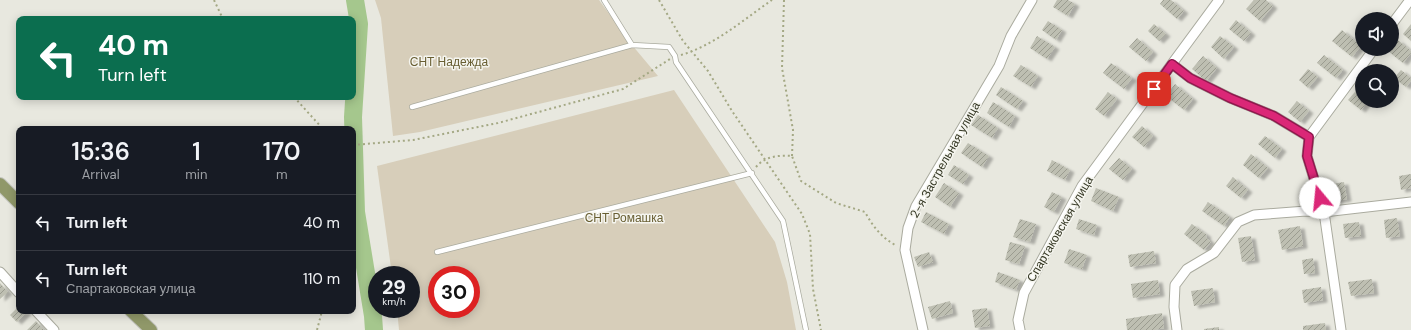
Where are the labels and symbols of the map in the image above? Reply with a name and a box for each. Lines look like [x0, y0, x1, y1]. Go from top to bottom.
park label: СНТ Надежда [410, 54, 489, 70]
pin [1137, 72, 1171, 106]
street label: 2-я Застрельная улица [906, 99, 984, 221]
street label: Спартаковская улица [1023, 173, 1097, 285]
position arrow [1299, 177, 1341, 219]
park label: СНТ Ромашка [585, 210, 664, 226]
speed limit sign: 30 [428, 266, 480, 318]

